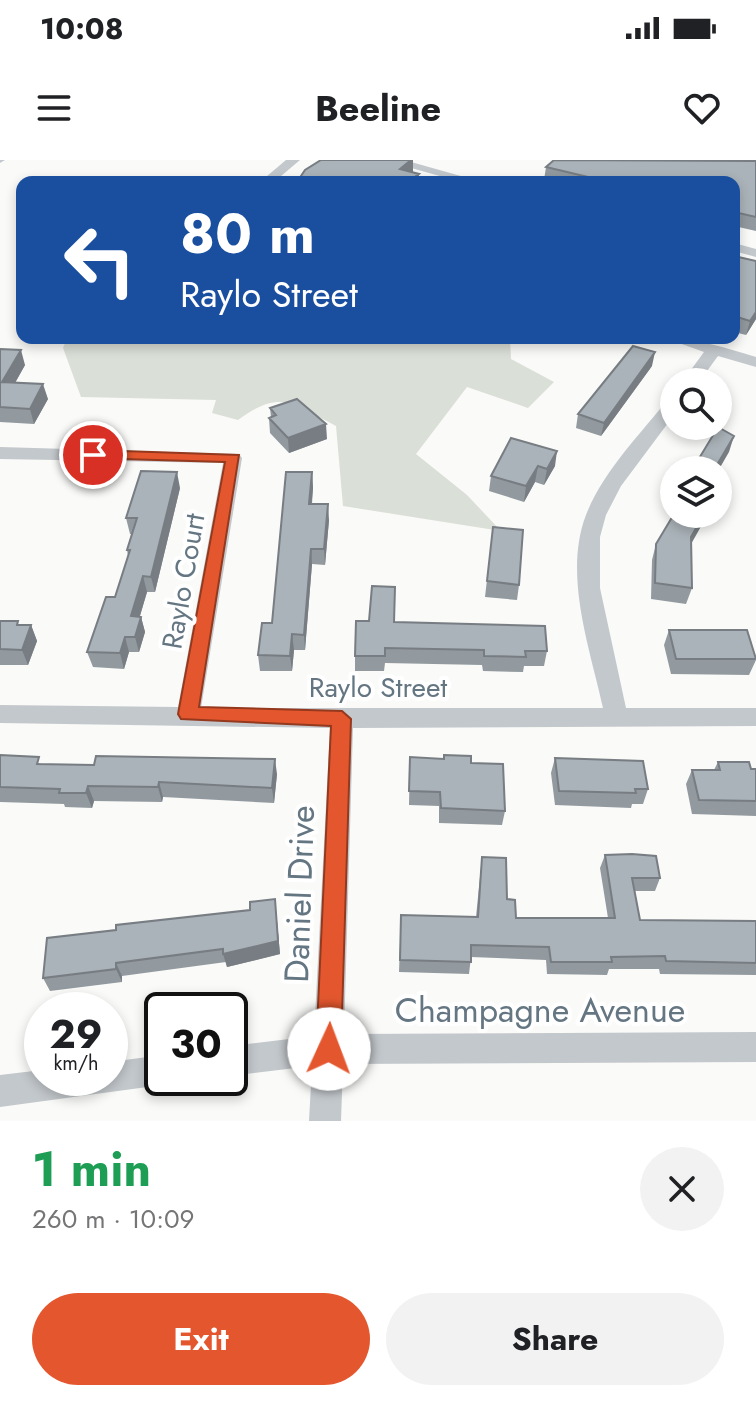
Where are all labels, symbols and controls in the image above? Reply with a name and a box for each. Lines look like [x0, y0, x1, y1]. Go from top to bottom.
text: 10:08 [40, 7, 123, 50]
text: Beeline [315, 82, 441, 134]
icon: menu [32, 86, 76, 130]
icon: heart [680, 86, 724, 130]
text: 80 m [180, 193, 315, 274]
icon: left [48, 208, 152, 312]
text: Raylo Street [180, 268, 358, 320]
map controls [660, 368, 732, 528]
button: search [660, 368, 732, 440]
pin [59, 421, 127, 489]
icon: arrive [71, 433, 115, 477]
button: layers [660, 456, 732, 528]
street label: Raylo Court [151, 510, 216, 652]
street label: Raylo Street [309, 667, 447, 708]
street label: Daniel Drive [272, 805, 327, 983]
street label: Champagne Avenue [395, 986, 685, 1035]
speed limit sign: 30 [144, 992, 248, 1096]
text: 29 [50, 1005, 103, 1063]
position arrow [287, 1007, 371, 1091]
text: km/h [53, 1049, 99, 1078]
text: 1 min [32, 1135, 151, 1204]
button: close [640, 1147, 724, 1231]
text: 260 m · 10:09 [32, 1200, 195, 1238]
button: Exit [32, 1293, 370, 1385]
button: Share [386, 1293, 724, 1385]

